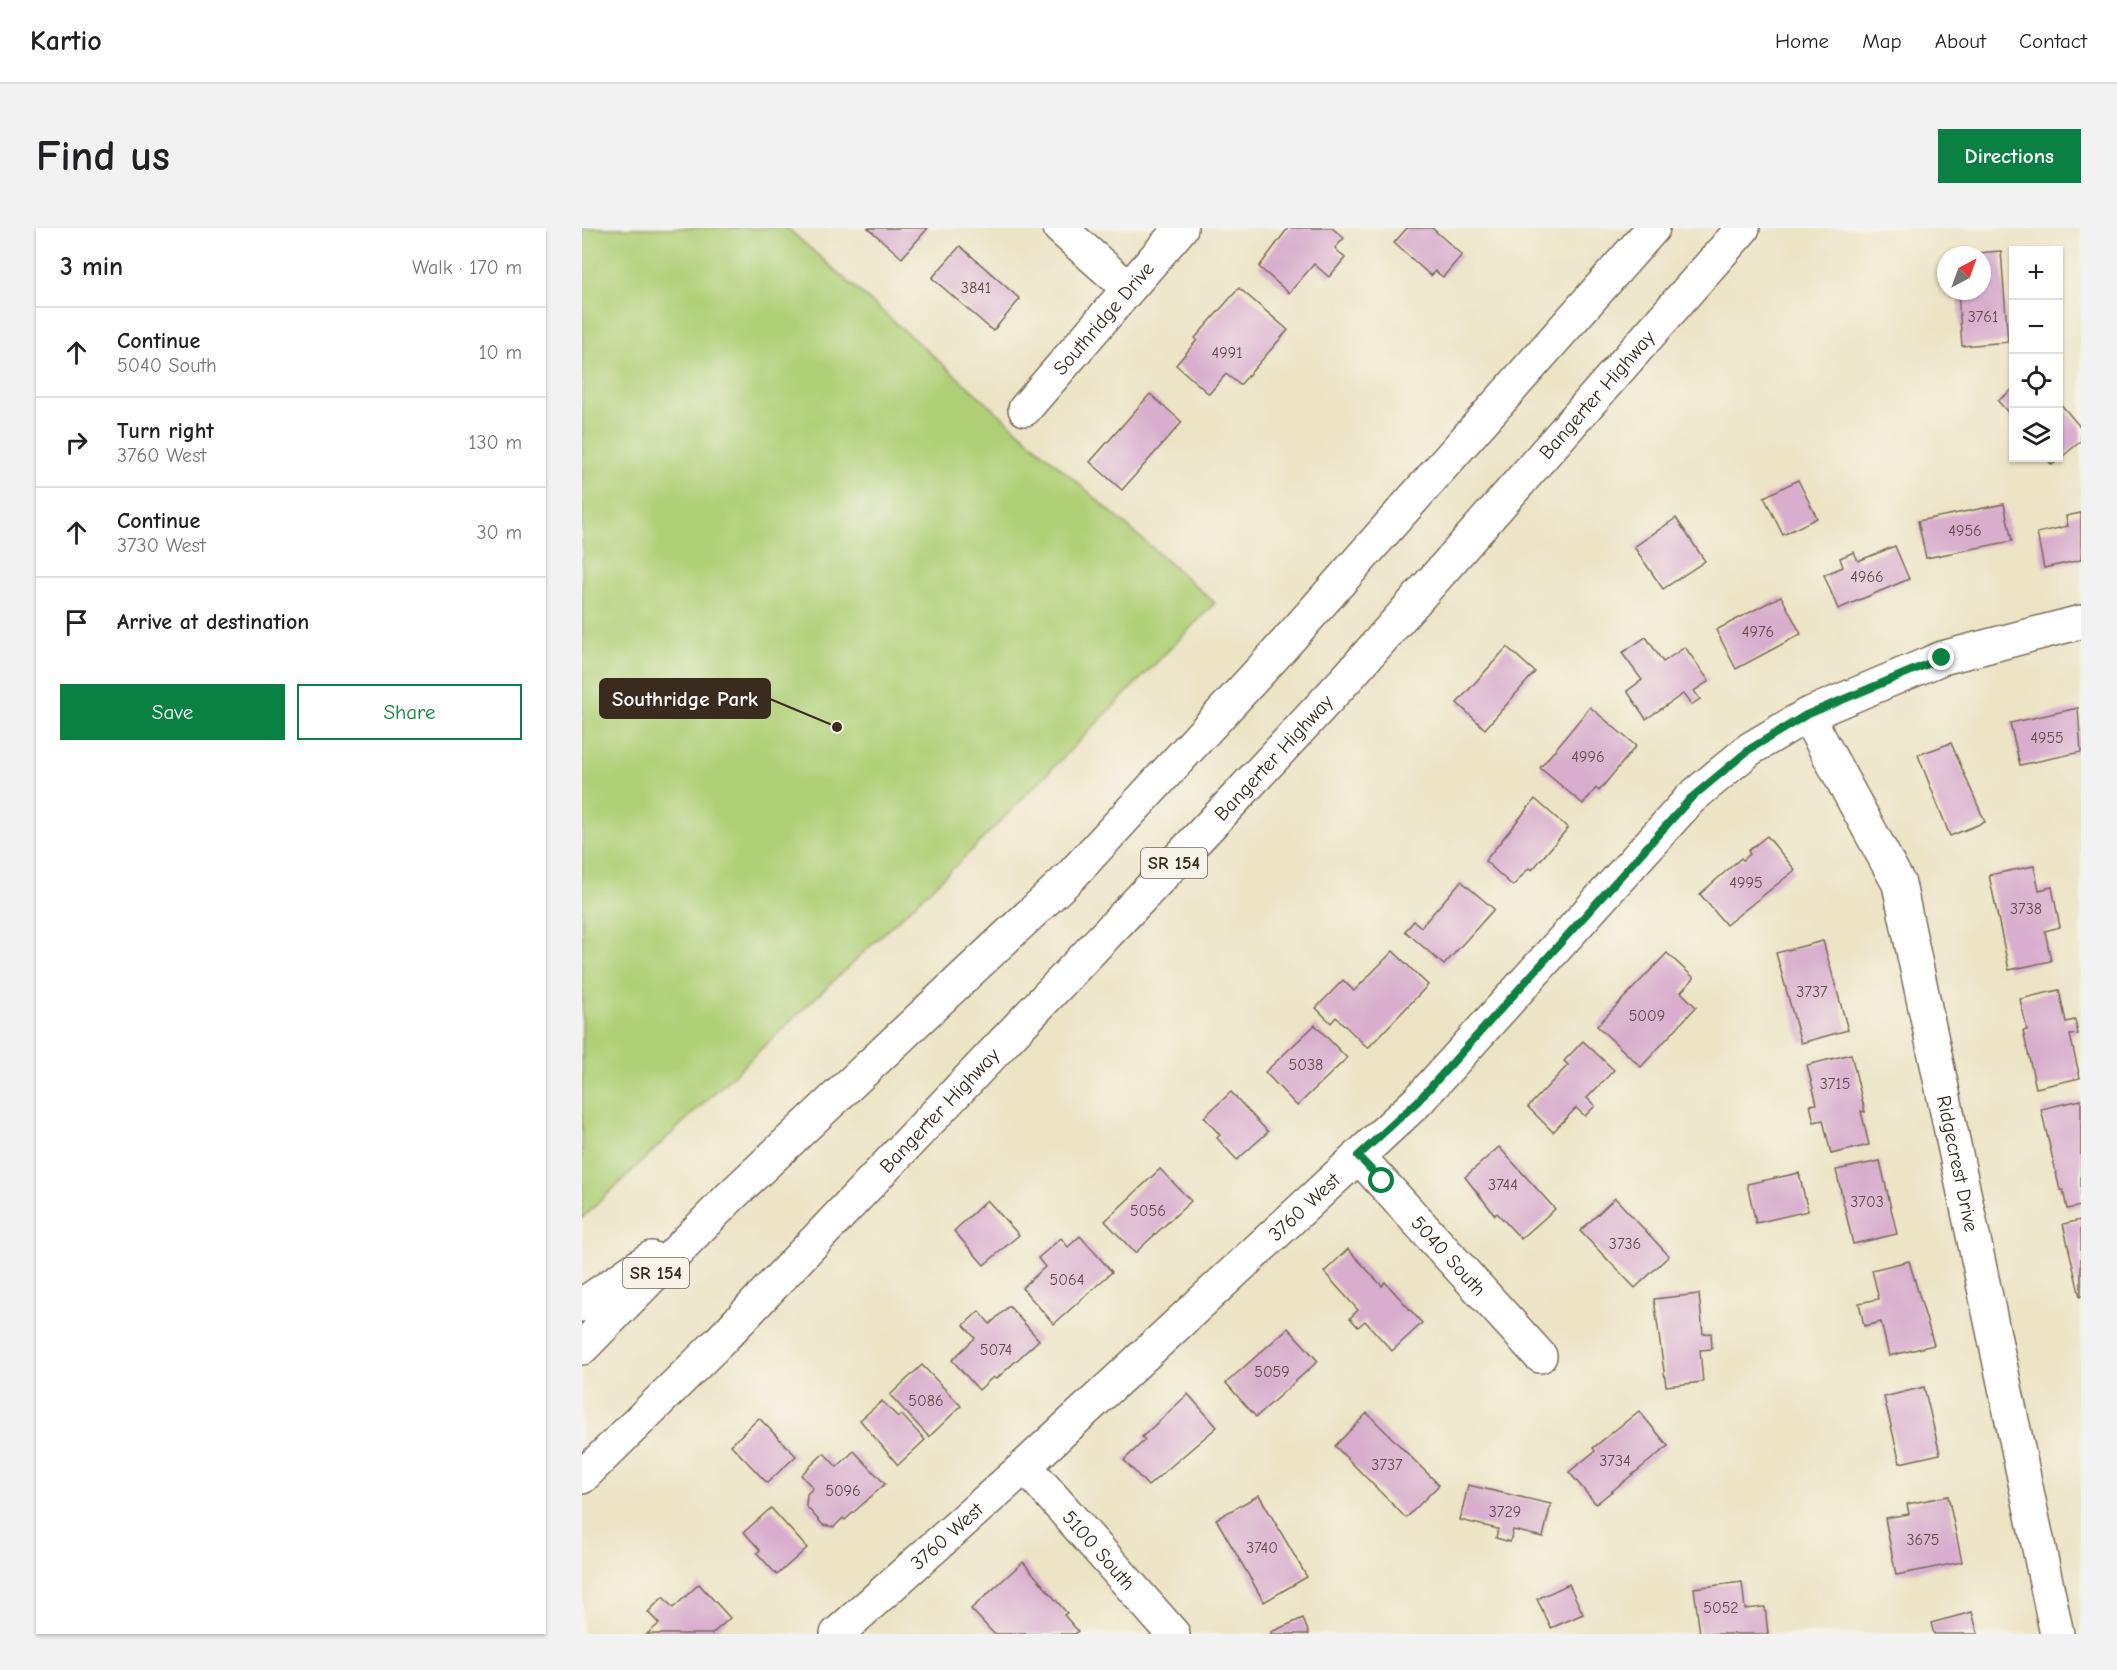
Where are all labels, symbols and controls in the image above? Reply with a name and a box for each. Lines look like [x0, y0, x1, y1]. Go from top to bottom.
text: Kartio [30, 25, 102, 57]
text: Home [1775, 29, 1829, 53]
text: Map [1862, 29, 1902, 53]
text: About [1935, 29, 1986, 53]
text: Contact [2019, 29, 2087, 53]
button: Directions [1938, 129, 2081, 183]
text: Find us [36, 132, 170, 181]
north arrow [1937, 246, 1991, 300]
map controls [2009, 246, 2063, 462]
button: + [2009, 246, 2063, 300]
text: 3 min [60, 252, 123, 282]
text: Walk · 170 m [412, 256, 522, 279]
street label: Southridge Drive [1048, 257, 1158, 379]
house number: 3841 [961, 279, 991, 297]
button: − [2009, 300, 2063, 354]
house number: 3761 [1968, 308, 1998, 326]
street label: Bangerter Highway [1534, 326, 1659, 463]
text: Continue [117, 328, 200, 354]
icon: ahead [60, 336, 93, 369]
text: 10 m [479, 341, 522, 364]
house number: 4991 [1211, 344, 1243, 362]
text: 5040 South [117, 354, 217, 377]
button: locate [2009, 354, 2063, 408]
button: layers [2009, 408, 2063, 462]
text: Turn right [117, 418, 214, 444]
icon: right [60, 426, 93, 459]
text: 130 m [469, 431, 522, 454]
text: 3760 West [117, 444, 206, 467]
text: Continue [117, 508, 200, 534]
icon: ahead [60, 516, 93, 549]
text: 30 m [476, 521, 522, 544]
house number: 4956 [1948, 522, 1982, 540]
text: 3730 West [117, 534, 206, 557]
house number: 4966 [1850, 568, 1884, 586]
icon: arrive [60, 606, 93, 639]
text: Arrive at destination [117, 609, 309, 635]
house number: 4976 [1742, 623, 1774, 641]
route end [1928, 644, 1954, 670]
callout: Southridge Park [600, 679, 770, 718]
button: Save [60, 684, 285, 740]
button: Share [297, 684, 522, 740]
text: Southridge Park [612, 687, 759, 711]
street label: Bangerter Highway [1209, 690, 1338, 825]
house number: 4955 [2030, 729, 2064, 747]
house number: 4996 [1571, 748, 1605, 766]
road number: SR 154 [1141, 848, 1207, 878]
house number: 4995 [1729, 874, 1763, 892]
house number: 3738 [2010, 900, 2042, 918]
house number: 3737 [1796, 983, 1828, 1001]
house number: 5009 [1629, 1007, 1665, 1025]
street label: Bangerter Highway [875, 1043, 1004, 1177]
house number: 5038 [1289, 1056, 1323, 1074]
house number: 3715 [1820, 1075, 1850, 1093]
street label: Ridgecrest Drive [1932, 1093, 1983, 1234]
street label: 3760 West [1264, 1167, 1346, 1246]
route start [1368, 1167, 1394, 1193]
house number: 3744 [1488, 1176, 1518, 1194]
house number: 3703 [1850, 1193, 1884, 1211]
house number: 5056 [1130, 1202, 1166, 1220]
street label: 5040 South [1407, 1211, 1491, 1301]
house number: 3736 [1609, 1235, 1641, 1253]
road number: SR 154 [623, 1258, 689, 1288]
house number: 5064 [1050, 1271, 1084, 1289]
house number: 5074 [980, 1341, 1012, 1359]
house number: 5059 [1254, 1363, 1290, 1381]
house number: 5086 [908, 1392, 944, 1410]
house number: 3734 [1599, 1452, 1631, 1470]
house number: 3737 [1371, 1456, 1403, 1474]
house number: 5096 [825, 1482, 861, 1500]
street label: 3760 West [906, 1497, 988, 1574]
house number: 3729 [1489, 1503, 1521, 1521]
street label: 5100 South [1058, 1506, 1140, 1594]
house number: 3675 [1906, 1531, 1940, 1549]
house number: 3740 [1246, 1539, 1278, 1557]
house number: 5052 [1703, 1599, 1739, 1617]

